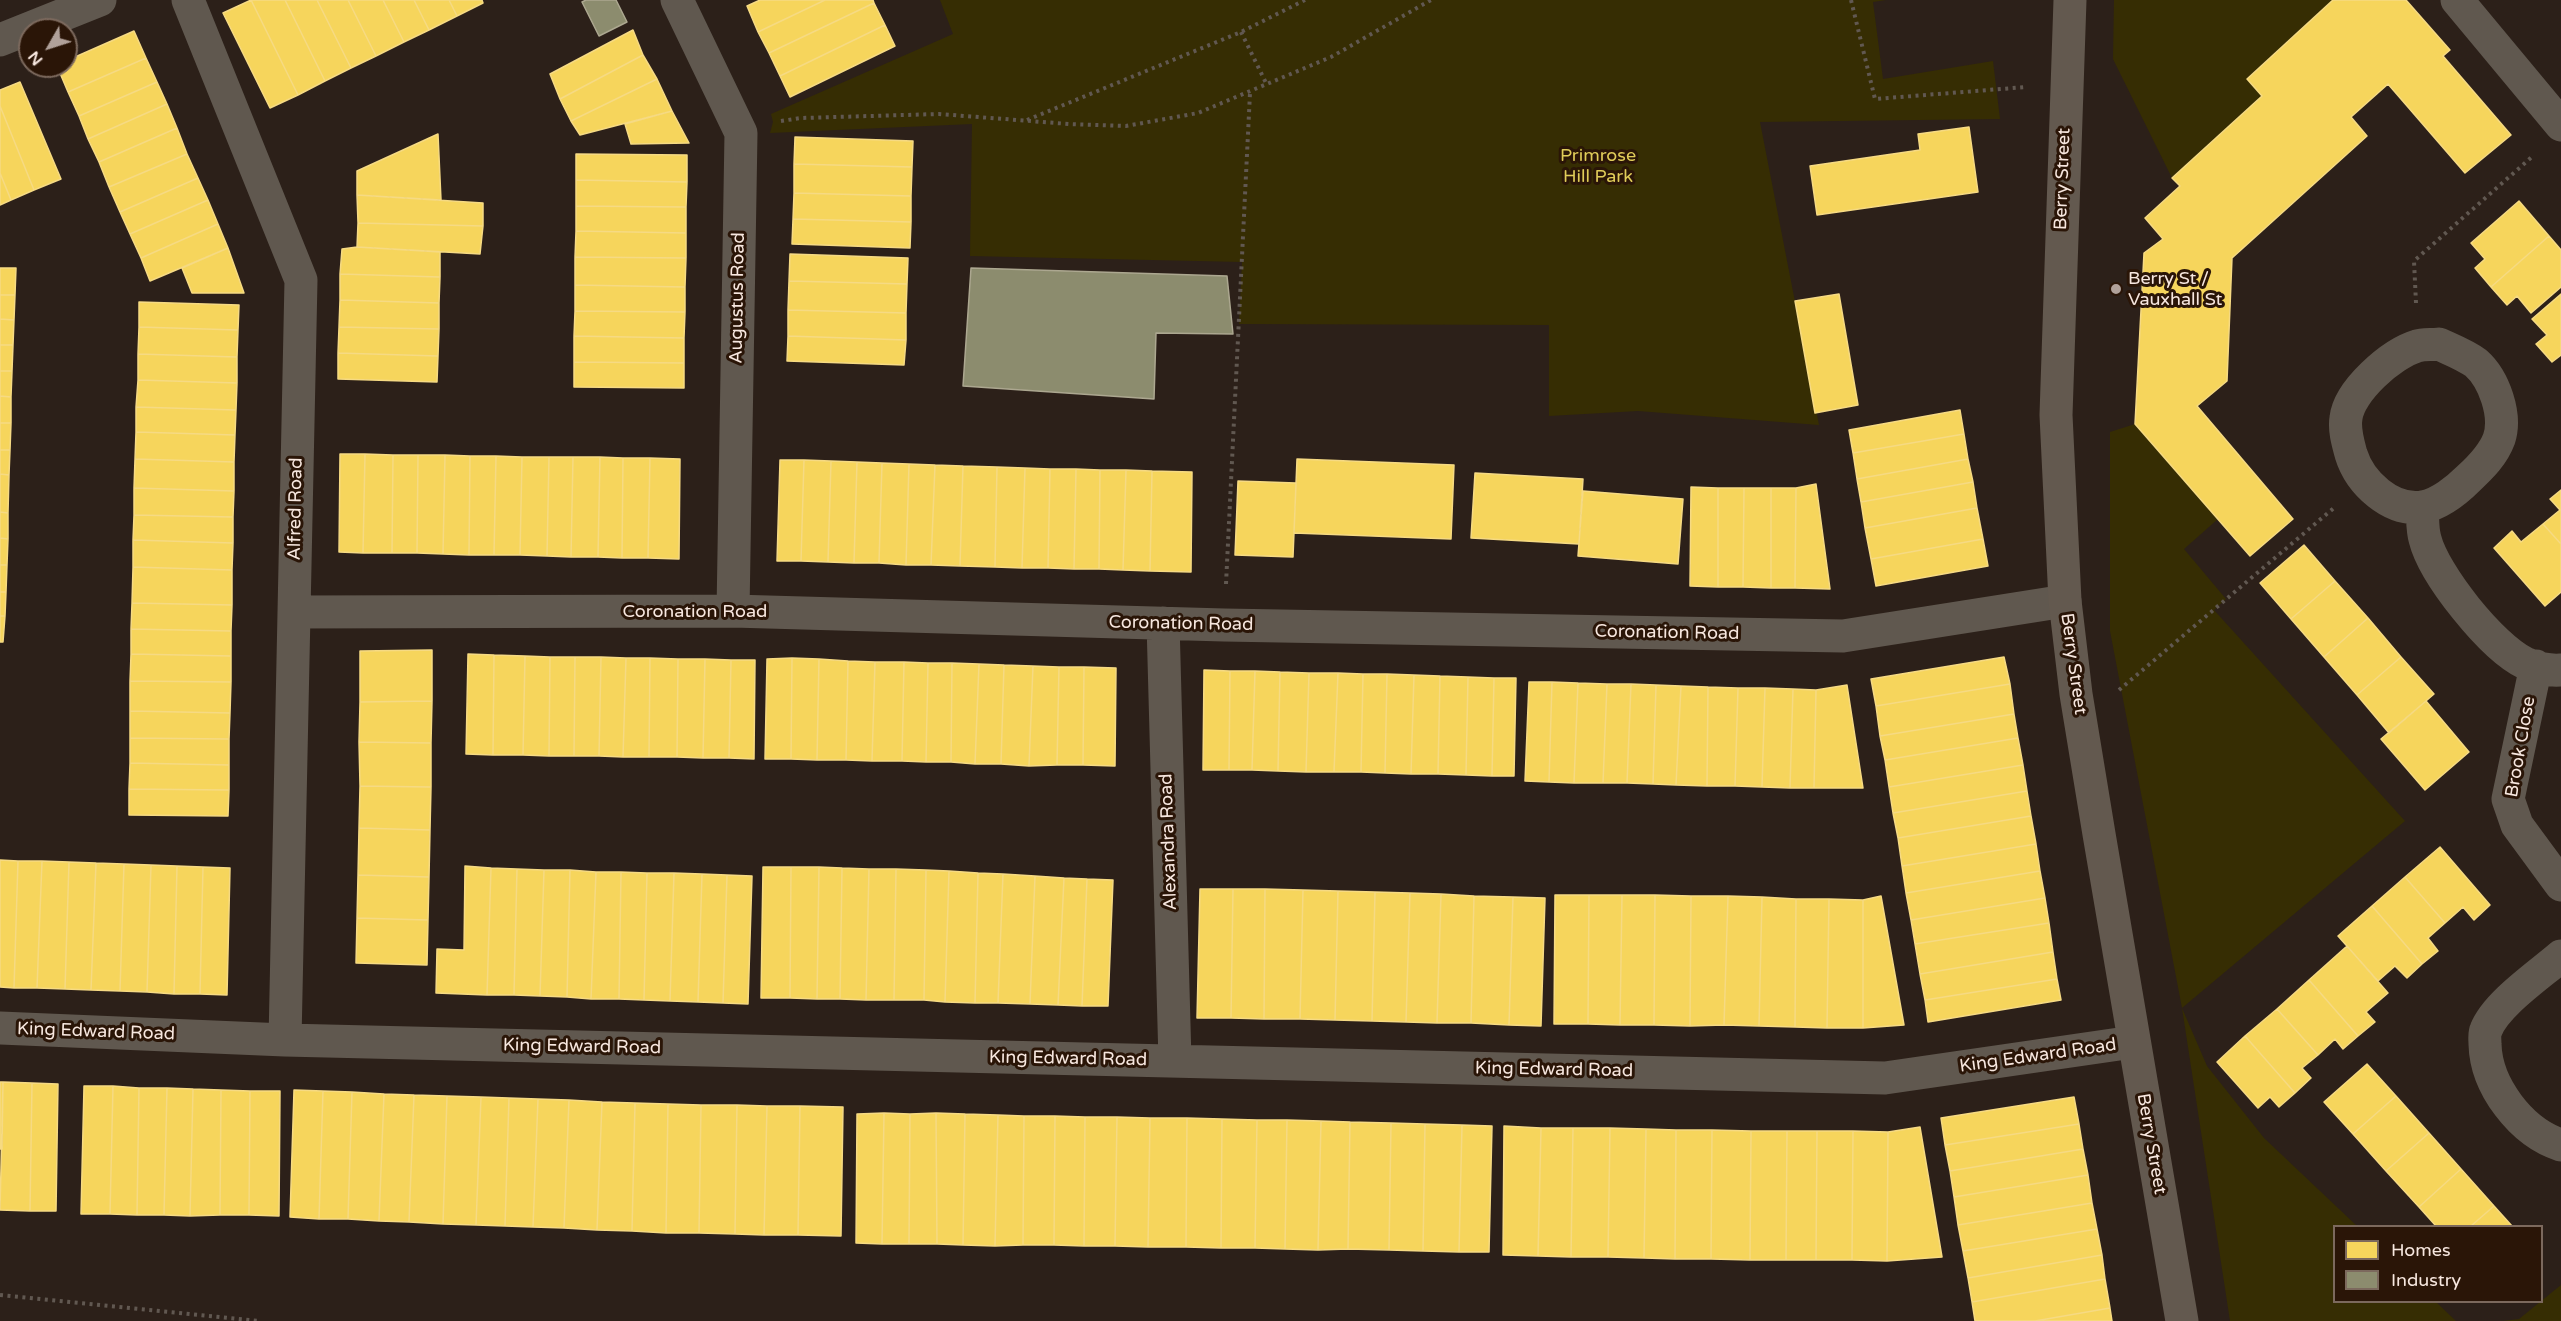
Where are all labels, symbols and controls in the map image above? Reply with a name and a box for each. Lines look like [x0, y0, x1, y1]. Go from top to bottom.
north arrow [18, 18, 78, 78]
text: N [24, 47, 47, 69]
street label: Berry Street [2050, 128, 2076, 230]
park label: Primrose Hill Park [1560, 145, 1636, 188]
street label: Augustus Road [726, 232, 750, 364]
place label: Berry St / Vauxhall St [2128, 268, 2222, 310]
marker: Berry St / Vauxhall St [2109, 282, 2123, 296]
street label: Alfred Road [284, 457, 308, 561]
street label: Coronation Road [623, 601, 767, 623]
street label: Coronation Road [1108, 612, 1254, 636]
street label: Berry Street [2055, 612, 2091, 716]
street label: Coronation Road [1594, 621, 1740, 645]
street label: Brook Close [2501, 695, 2541, 799]
street label: Alexandra Road [1156, 773, 1182, 911]
street label: King Edward Road [17, 1018, 175, 1046]
street label: King Edward Road [1958, 1034, 2118, 1078]
street label: King Edward Road [503, 1035, 661, 1059]
street label: King Edward Road [989, 1047, 1147, 1071]
street label: King Edward Road [1475, 1058, 1633, 1082]
street label: Berry Street [2131, 1092, 2171, 1196]
legend [2333, 1225, 2543, 1303]
text: Homes [2391, 1239, 2451, 1261]
text: Industry [2391, 1269, 2461, 1291]

